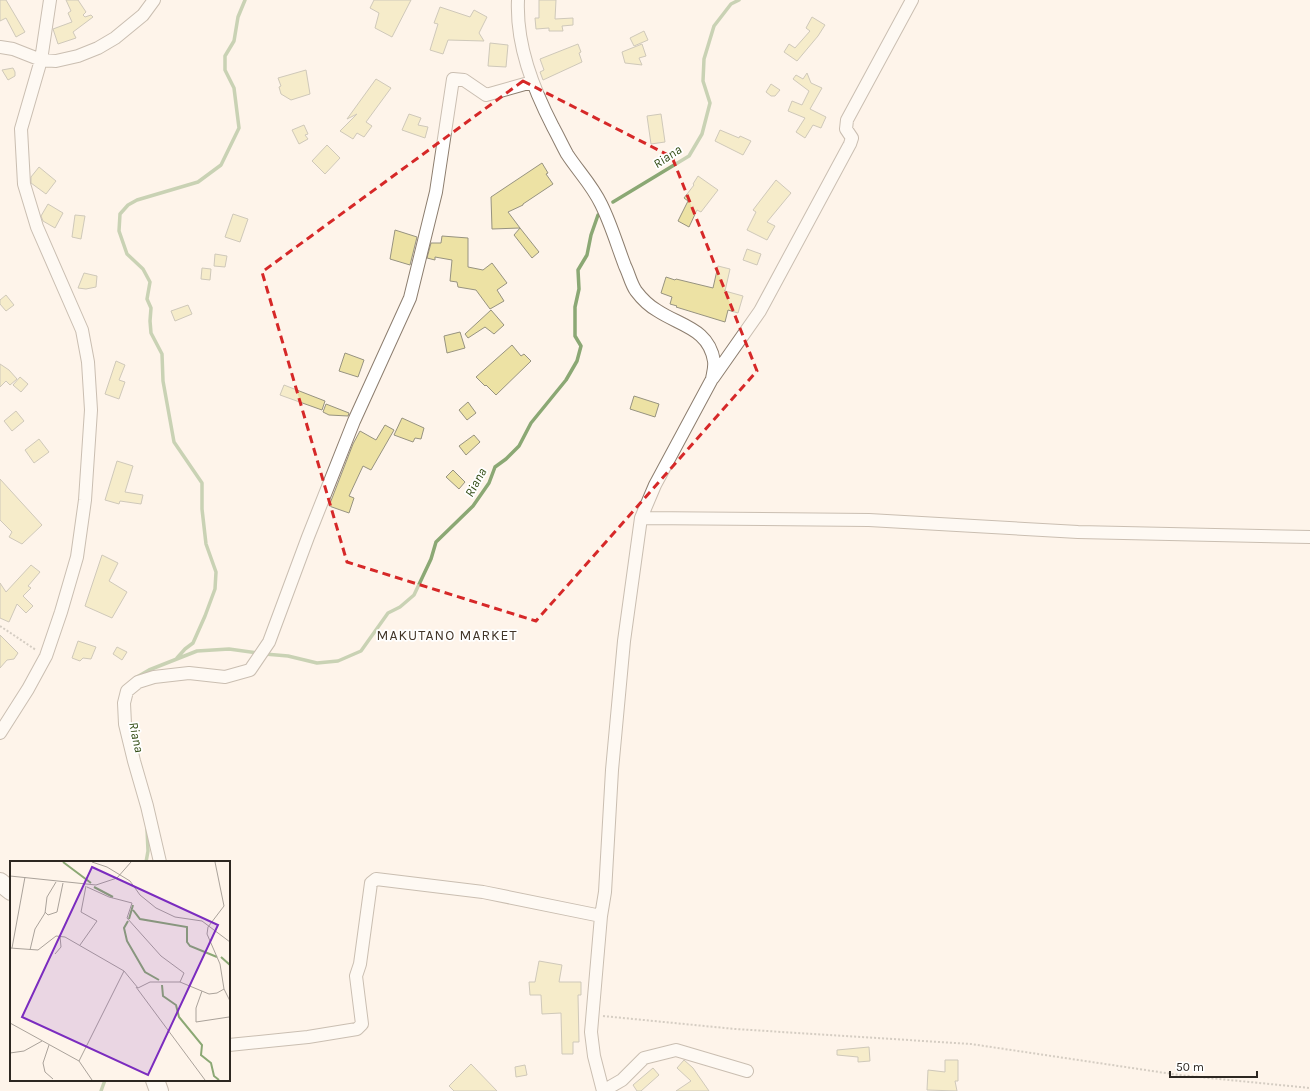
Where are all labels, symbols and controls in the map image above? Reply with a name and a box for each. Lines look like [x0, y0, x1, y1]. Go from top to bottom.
water label: Riana [650, 141, 685, 171]
water label: Riana [461, 465, 490, 499]
district label: MAKUTANO MARKET [377, 627, 517, 644]
water label: Riana [126, 720, 147, 754]
inset map [10, 861, 230, 1081]
scale bar [1170, 1053, 1257, 1079]
text: 50 m [1176, 1060, 1204, 1074]

